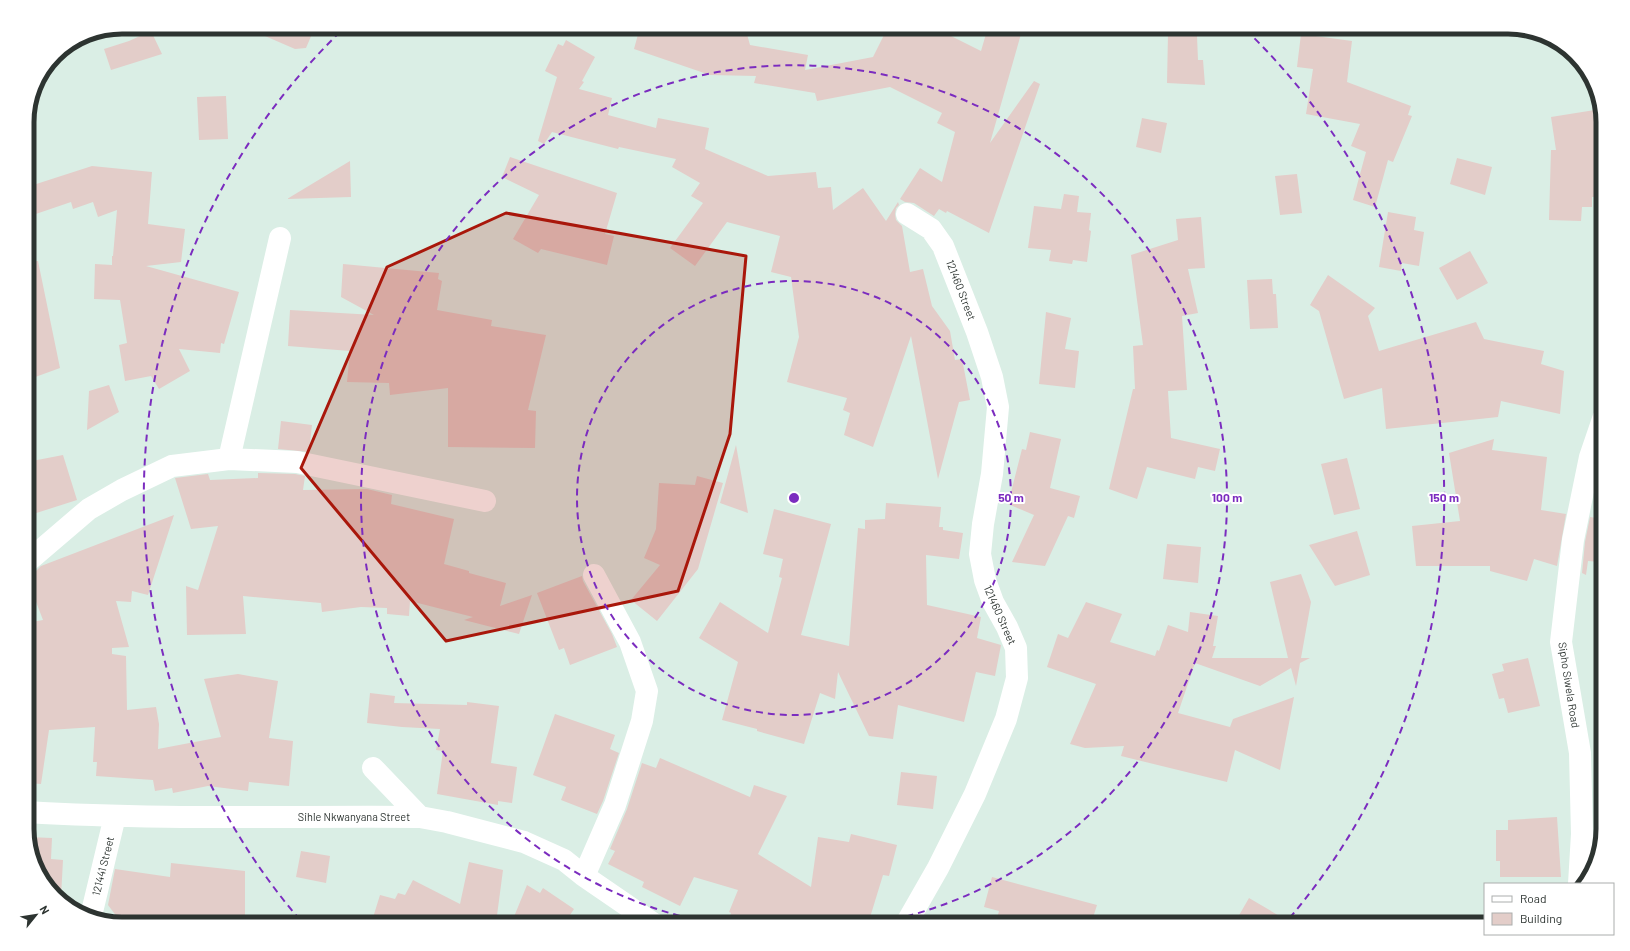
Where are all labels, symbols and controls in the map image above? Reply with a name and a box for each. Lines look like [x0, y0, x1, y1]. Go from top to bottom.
street label: 121460 Street [944, 258, 979, 322]
text: 50 m [998, 490, 1024, 504]
text: 100 m [1212, 490, 1242, 504]
text: 150 m [1429, 490, 1459, 504]
centre of rings [787, 491, 801, 505]
street label: 121460 Street [982, 583, 1019, 647]
street label: Sipho Siwela Road [1556, 641, 1583, 729]
street label: Sihle Nkwanyana Street [298, 810, 410, 823]
street label: 121441 Street [89, 835, 116, 897]
legend [1484, 883, 1614, 935]
text: Road [1520, 891, 1547, 905]
north arrow [16, 895, 56, 935]
text: N [38, 903, 53, 916]
text: Building [1520, 911, 1562, 925]

